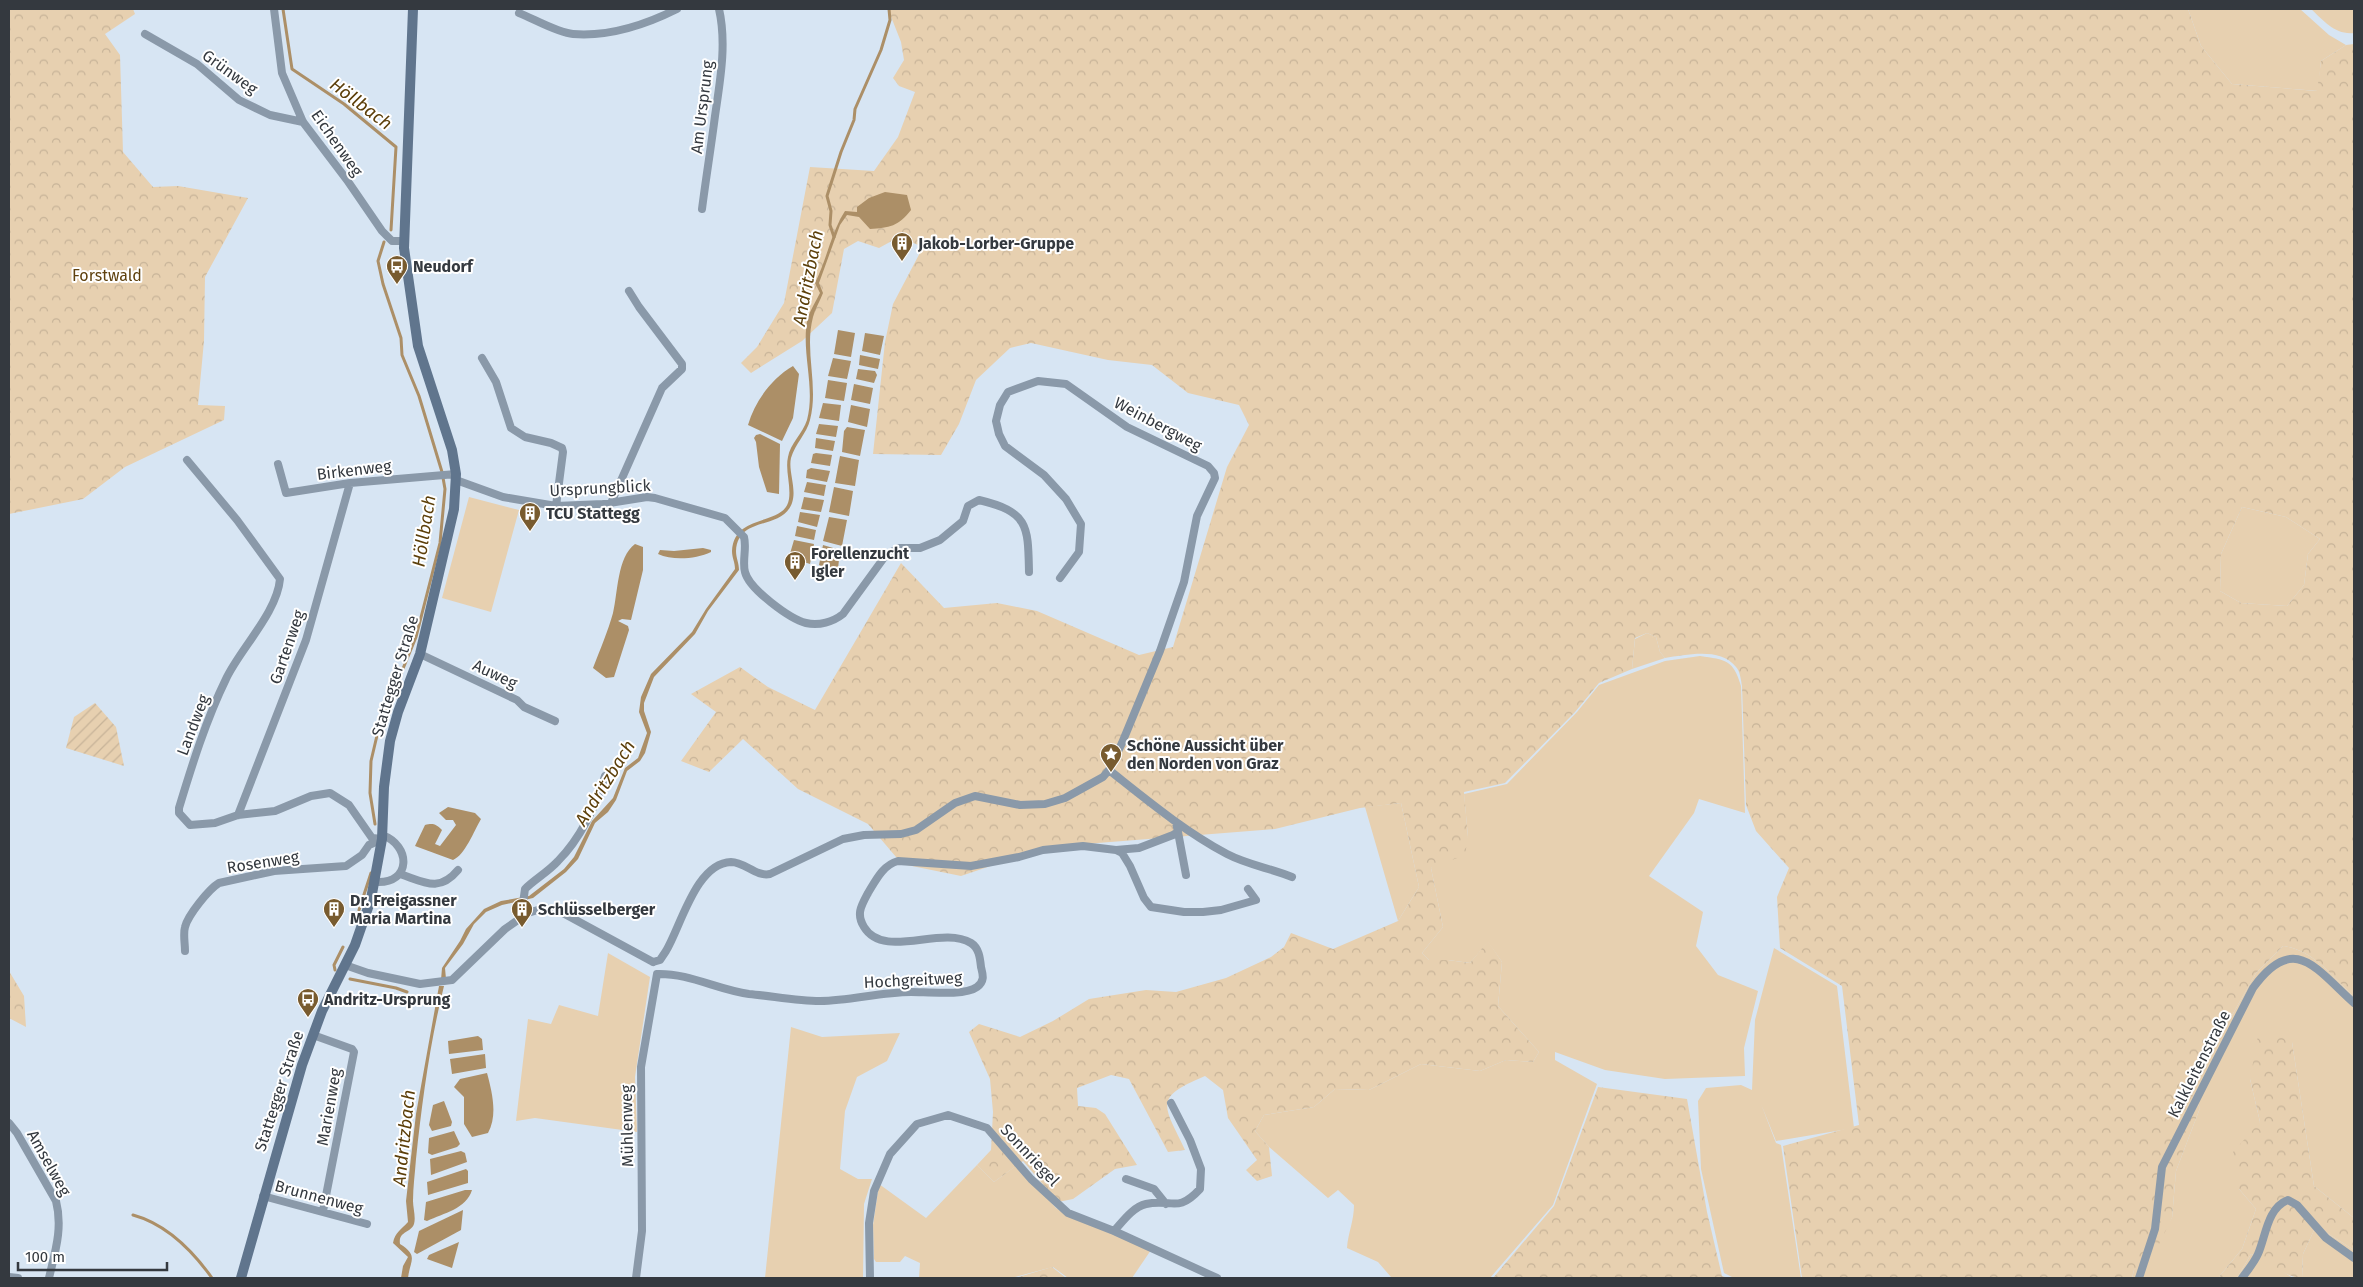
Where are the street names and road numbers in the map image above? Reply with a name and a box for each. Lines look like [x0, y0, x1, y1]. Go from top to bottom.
street label: Grünweg [199, 46, 262, 99]
street label: Am Ursprung [687, 59, 717, 155]
street label: Eichenweg [307, 106, 367, 180]
street label: Weinbergweg [1111, 393, 1206, 455]
street label: Birkenweg [316, 456, 393, 484]
street label: Ursprungblick [549, 476, 652, 500]
street label: Gartenweg [265, 607, 309, 687]
street label: Stattegger Straße [368, 613, 422, 739]
street label: Auweg [470, 655, 521, 693]
street label: Landweg [173, 691, 214, 758]
street label: Rosenweg [226, 847, 301, 877]
street label: Hochgreitweg [863, 968, 963, 992]
street label: Kalkleitenstraße [2164, 1007, 2234, 1121]
street label: Stattegger Straße [251, 1028, 307, 1154]
street label: Marienweg [313, 1066, 345, 1147]
street label: Mühlenweg [617, 1084, 637, 1167]
street label: Sonnriegel [997, 1120, 1064, 1190]
street label: Amselweg [23, 1127, 75, 1200]
street label: Brunnenweg [273, 1176, 366, 1218]

